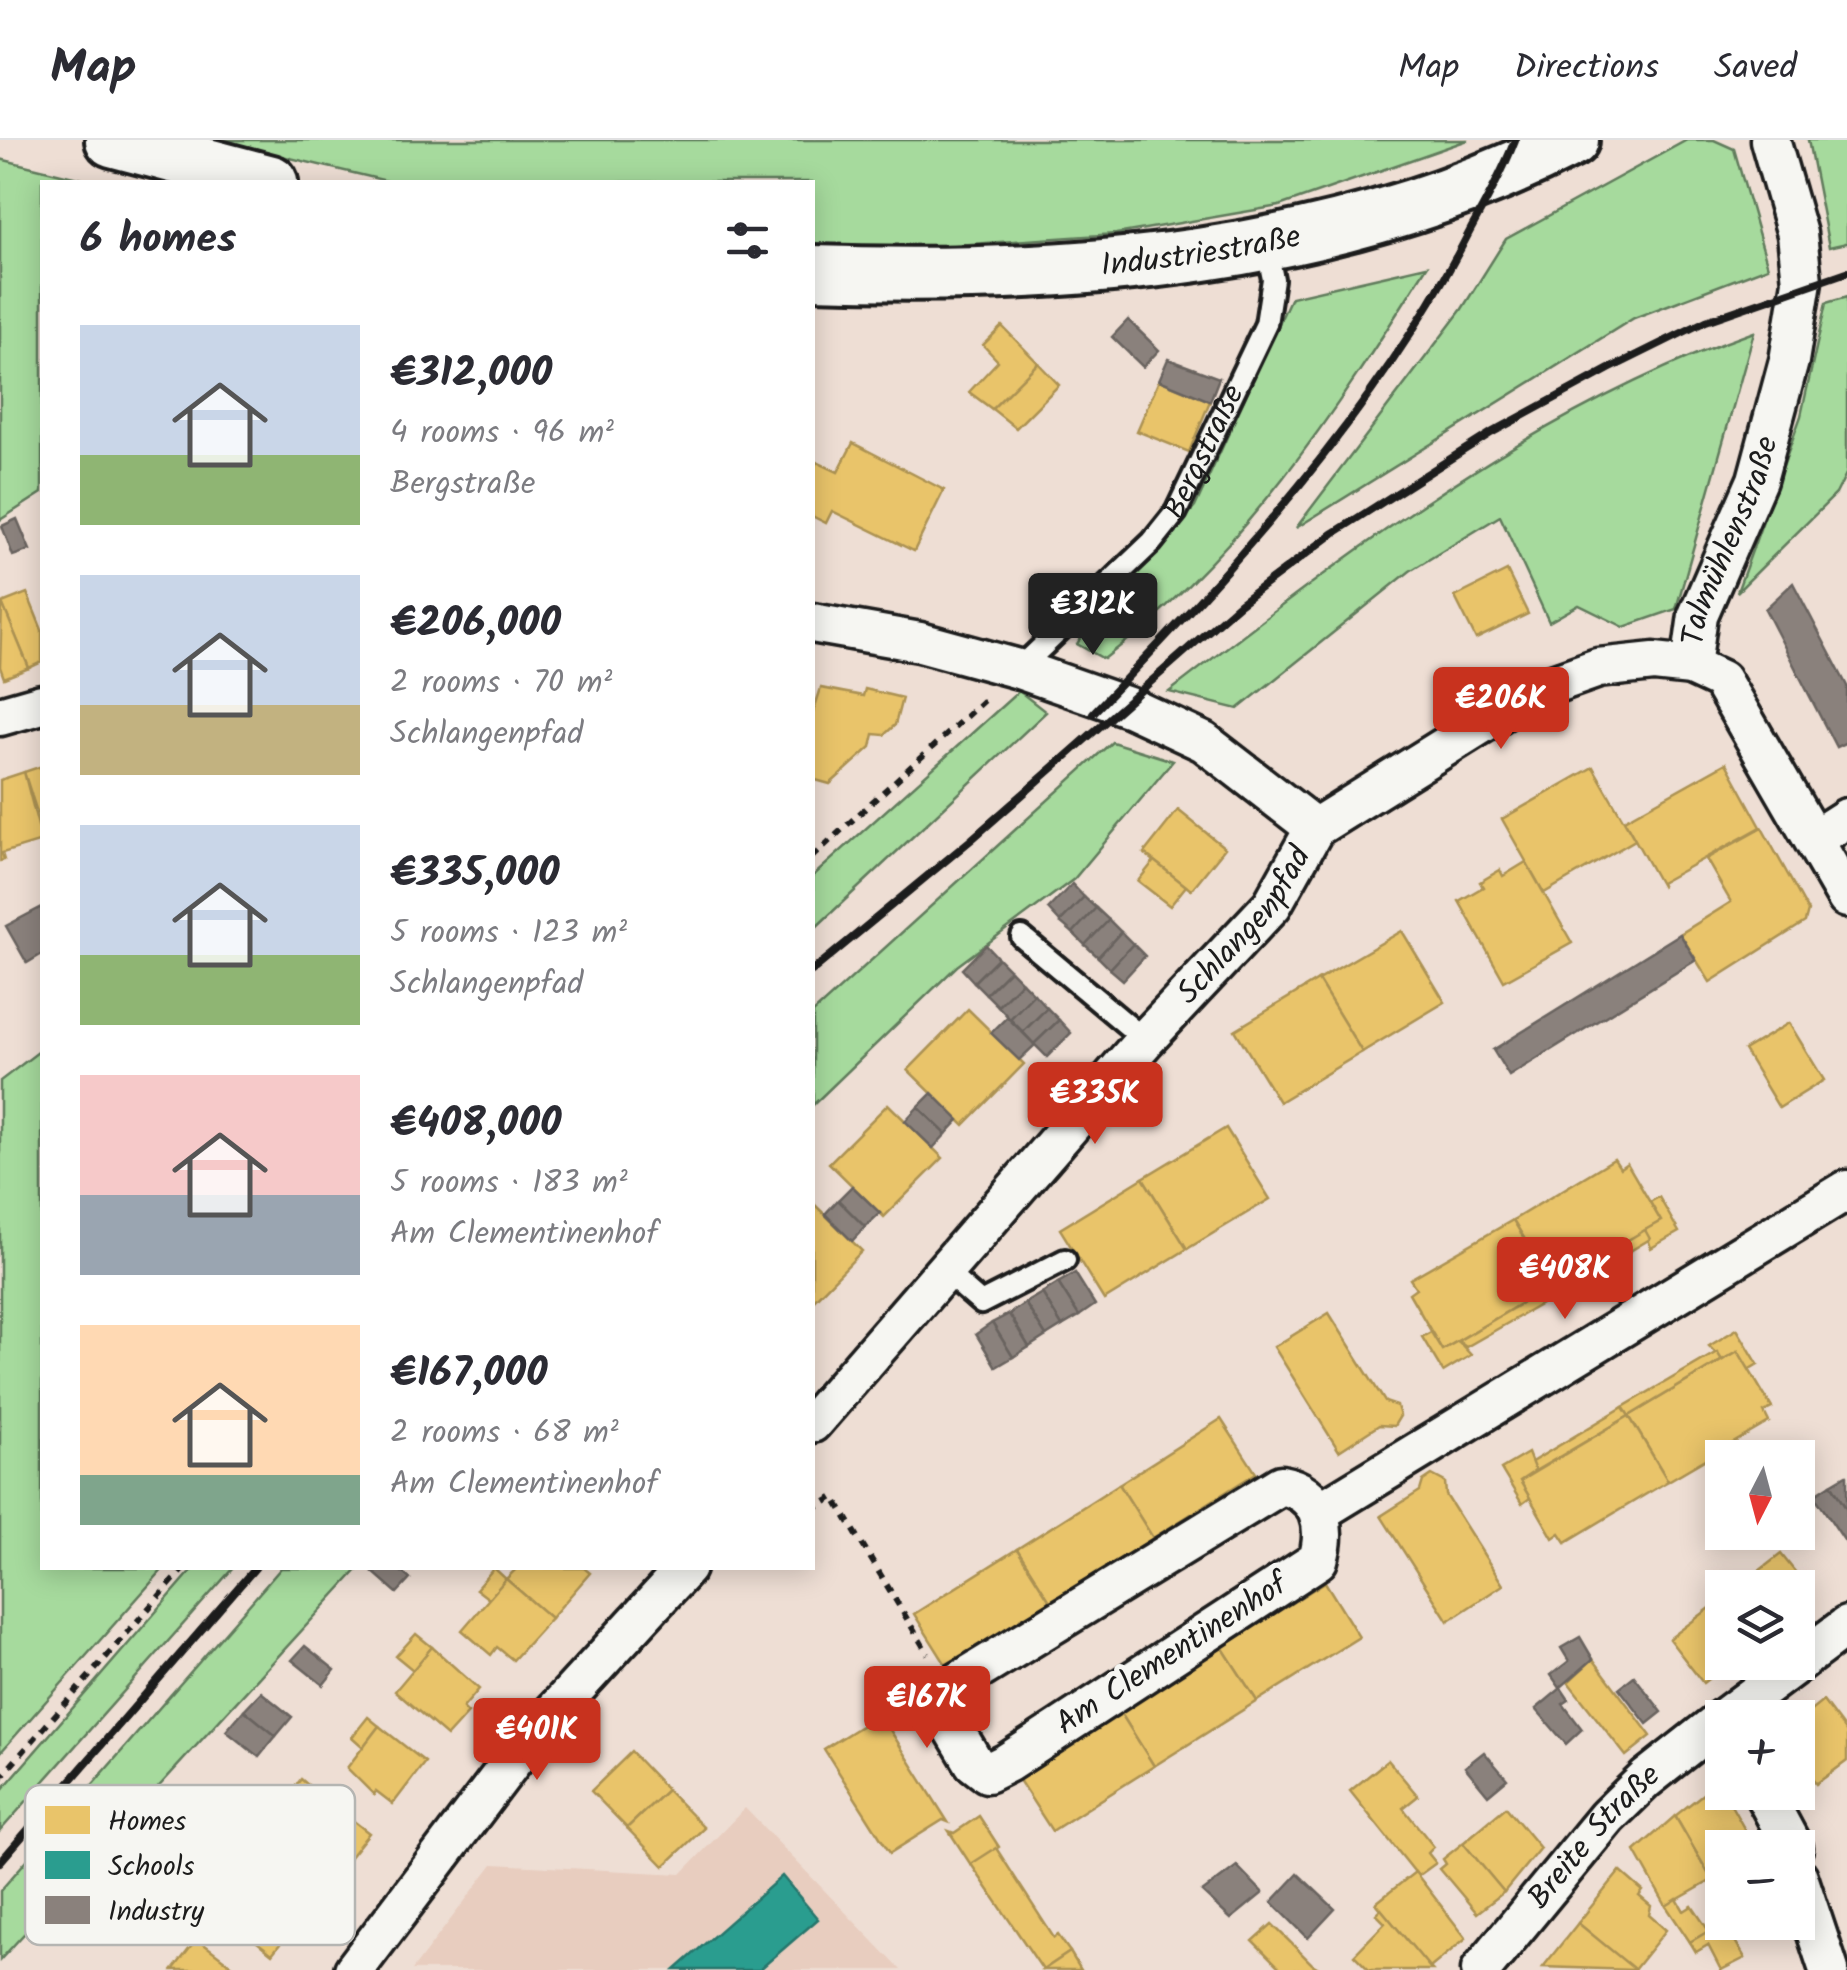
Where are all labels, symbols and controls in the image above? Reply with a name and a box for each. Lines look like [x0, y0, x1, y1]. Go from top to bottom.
text: Map [50, 31, 137, 107]
text: Map [1398, 41, 1459, 97]
text: Directions [1514, 41, 1659, 97]
text: Saved [1714, 41, 1797, 97]
text: 6 homes [80, 207, 236, 274]
street label: Industriestraße [1099, 211, 1306, 292]
icon: filters [720, 213, 775, 268]
text: €312,000 [390, 341, 552, 408]
icon: home [160, 365, 280, 485]
street label: Bergstraße [1150, 376, 1259, 529]
text: 4 rooms · 96 m² [390, 408, 614, 459]
street label: Talmühlenstraße [1669, 431, 1793, 649]
text: Bergstraße [390, 459, 535, 510]
pin: €312K [1023, 573, 1163, 658]
text: €312K [1050, 580, 1136, 631]
text: €206,000 [390, 591, 561, 658]
icon: home [160, 615, 280, 735]
text: 2 rooms · 70 m² [390, 658, 612, 709]
pin: €206K [1431, 667, 1571, 752]
text: €206K [1455, 674, 1547, 725]
text: Schlangenpfad [390, 709, 583, 760]
street label: Schlangenpfad [1165, 836, 1326, 1017]
text: €335,000 [390, 841, 559, 908]
icon: home [160, 865, 280, 985]
text: 5 rooms · 123 m² [390, 908, 627, 959]
text: Schlangenpfad [390, 959, 583, 1010]
pin: €335K [1025, 1062, 1165, 1147]
text: €335K [1050, 1069, 1140, 1120]
text: €408,000 [390, 1091, 562, 1158]
icon: home [160, 1115, 280, 1235]
text: 5 rooms · 183 m² [390, 1158, 628, 1209]
text: Am Clementinenhof [390, 1209, 658, 1260]
pin: €408K [1495, 1237, 1635, 1322]
text: €408K [1519, 1244, 1611, 1295]
text: €167,000 [390, 1341, 548, 1408]
icon: home [160, 1365, 280, 1485]
text: 2 rooms · 68 m² [390, 1408, 619, 1459]
north arrow [1705, 1440, 1815, 1550]
map controls [1705, 1440, 1815, 1940]
text: Am Clementinenhof [390, 1459, 658, 1510]
street label: Am Clementinenhof [1046, 1559, 1301, 1749]
button: layers [1705, 1570, 1815, 1680]
pin: €167K [857, 1666, 997, 1751]
text: €167K [886, 1673, 968, 1724]
pin: €401K [467, 1698, 607, 1783]
button: + [1705, 1700, 1815, 1810]
text: €401K [495, 1705, 579, 1756]
street label: Breite Straße [1515, 1751, 1672, 1921]
legend [25, 1785, 355, 1945]
text: Homes [108, 1800, 186, 1845]
button: − [1705, 1830, 1815, 1940]
text: Schools [108, 1845, 195, 1890]
text: Industry [108, 1890, 205, 1935]

